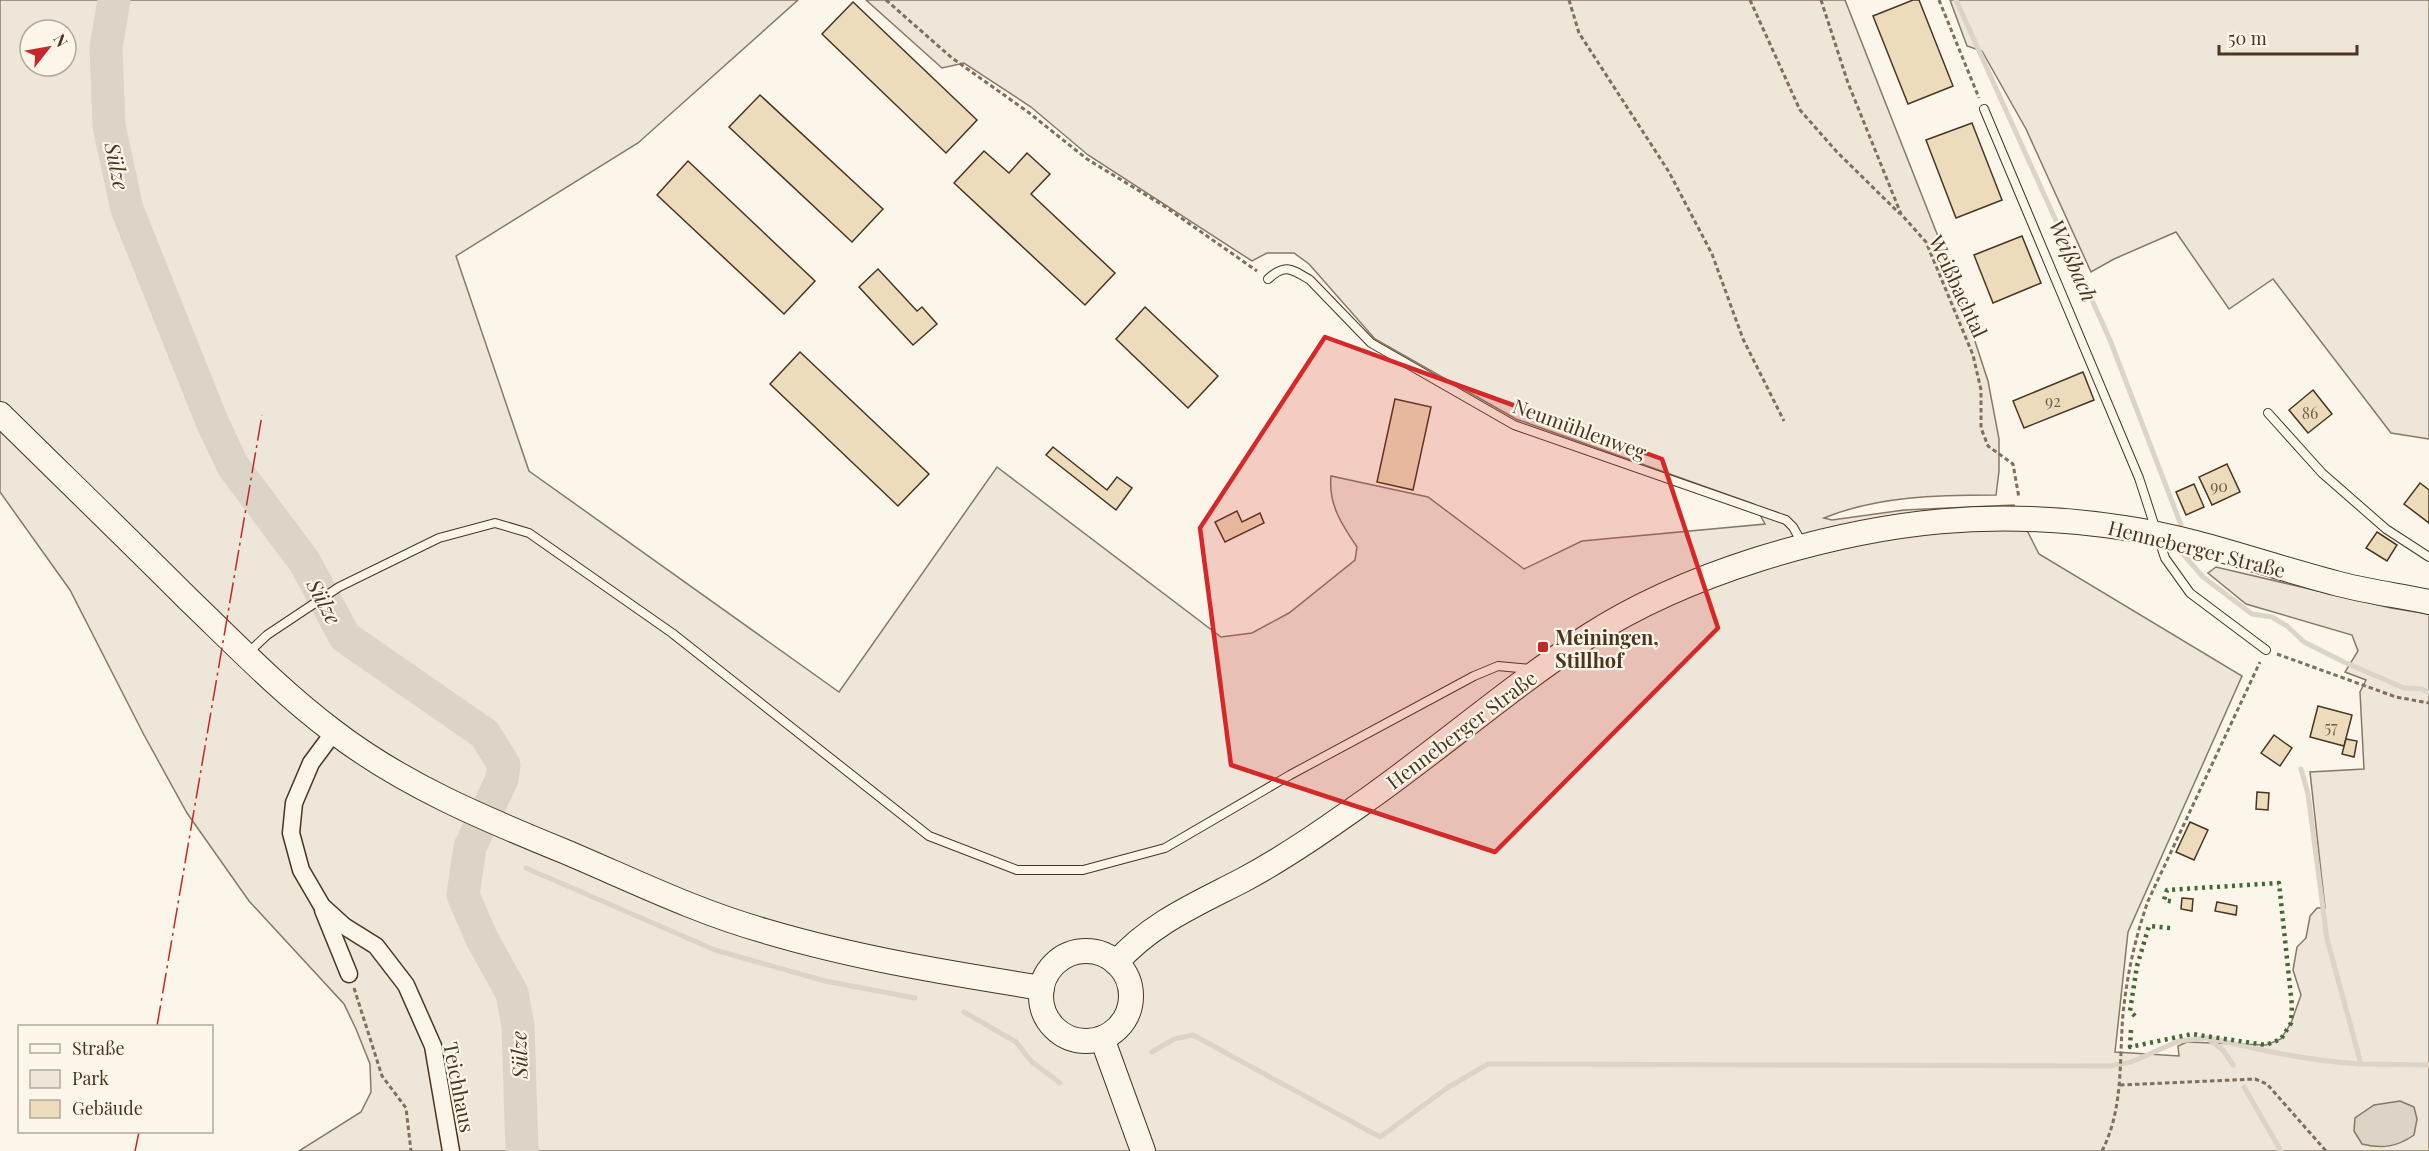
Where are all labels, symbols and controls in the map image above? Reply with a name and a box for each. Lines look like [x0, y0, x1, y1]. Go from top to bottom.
north arrow [18, 18, 78, 78]
scale bar [2219, 18, 2357, 56]
text: 50 m [2228, 26, 2267, 50]
text: N [49, 30, 73, 51]
water label: Sülze [99, 139, 137, 192]
water label: Weißbach [2043, 214, 2105, 306]
street label: Weißbachtal [1923, 230, 1995, 342]
house number: 92 [2045, 390, 2061, 411]
street label: Neumühlenweg [1510, 391, 1651, 465]
house number: 86 [2302, 402, 2318, 423]
house number: 90 [2210, 475, 2228, 496]
street label: Henneberger Straße [2106, 513, 2288, 583]
water label: Sülze [301, 572, 349, 629]
place label: Meiningen, Stillhof [1555, 623, 1659, 673]
marker: Meiningen, Stillhof [1536, 640, 1550, 654]
street label: Henneberger Straße [1380, 664, 1542, 794]
house number: 57 [2324, 716, 2338, 737]
legend [18, 1025, 213, 1133]
water label: Sülze [503, 1031, 533, 1080]
text: Straße [72, 1036, 125, 1060]
street label: Teichhaus [438, 1040, 482, 1134]
text: Park [72, 1066, 109, 1090]
text: Gebäude [72, 1096, 143, 1120]

